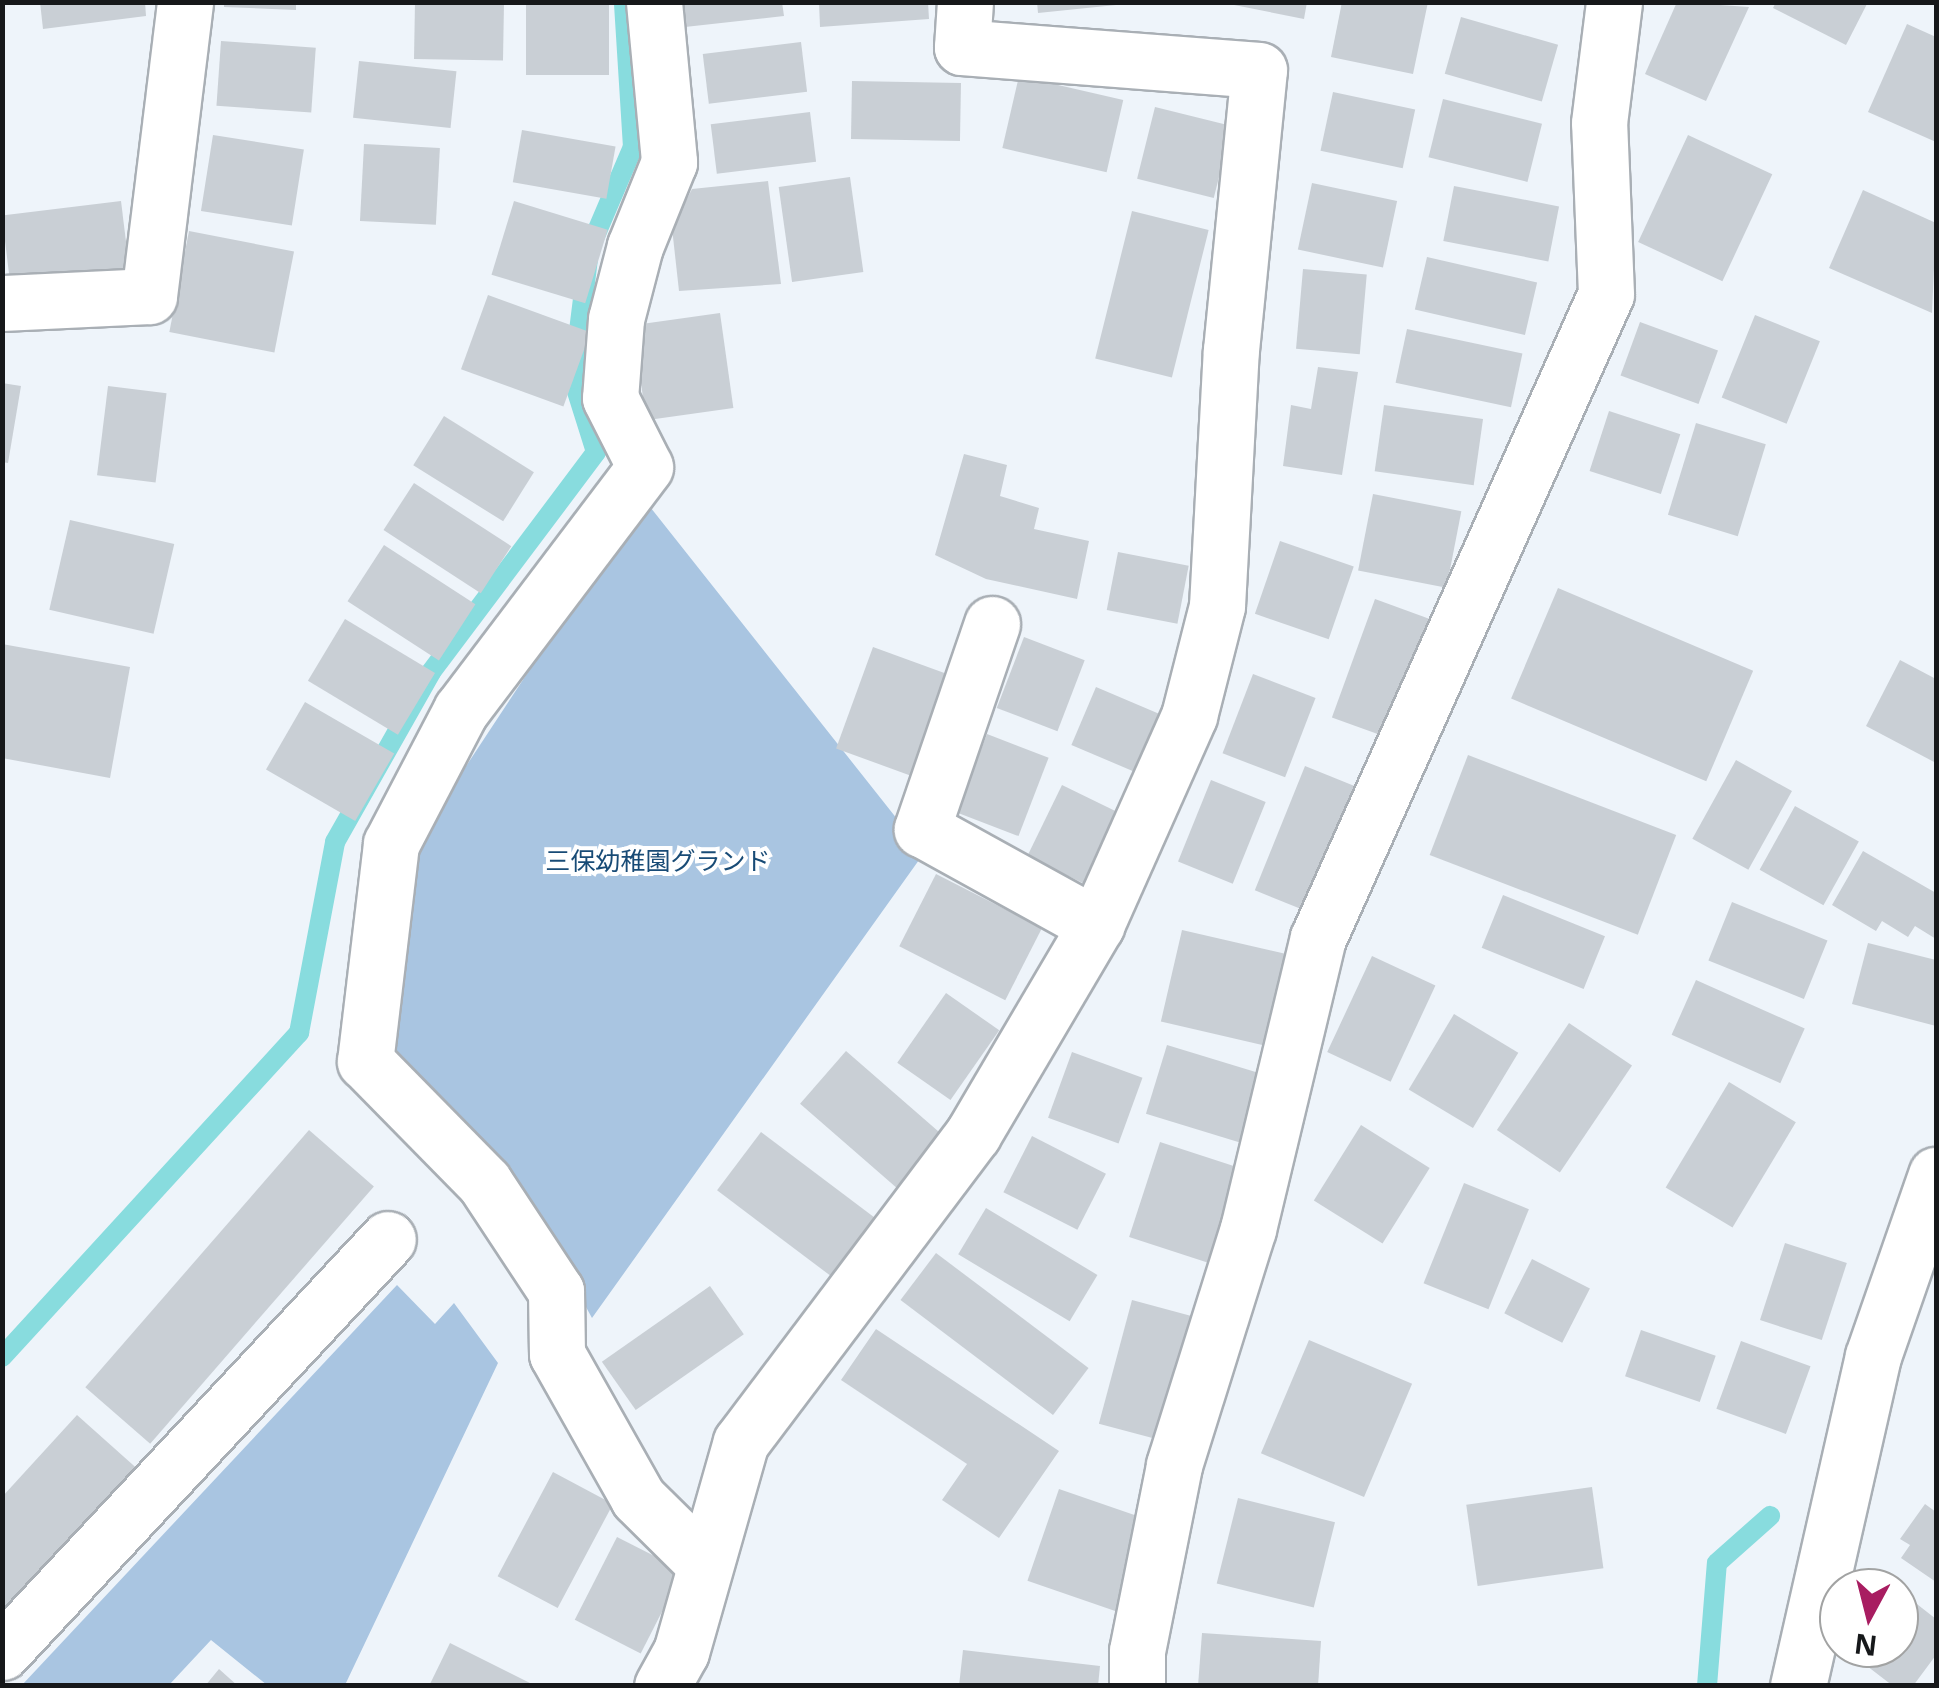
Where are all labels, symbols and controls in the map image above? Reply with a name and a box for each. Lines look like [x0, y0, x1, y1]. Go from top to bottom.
park label: 三保幼稚園グランド [546, 845, 770, 875]
north arrow [1819, 1568, 1919, 1668]
text: N [1852, 1626, 1879, 1666]

